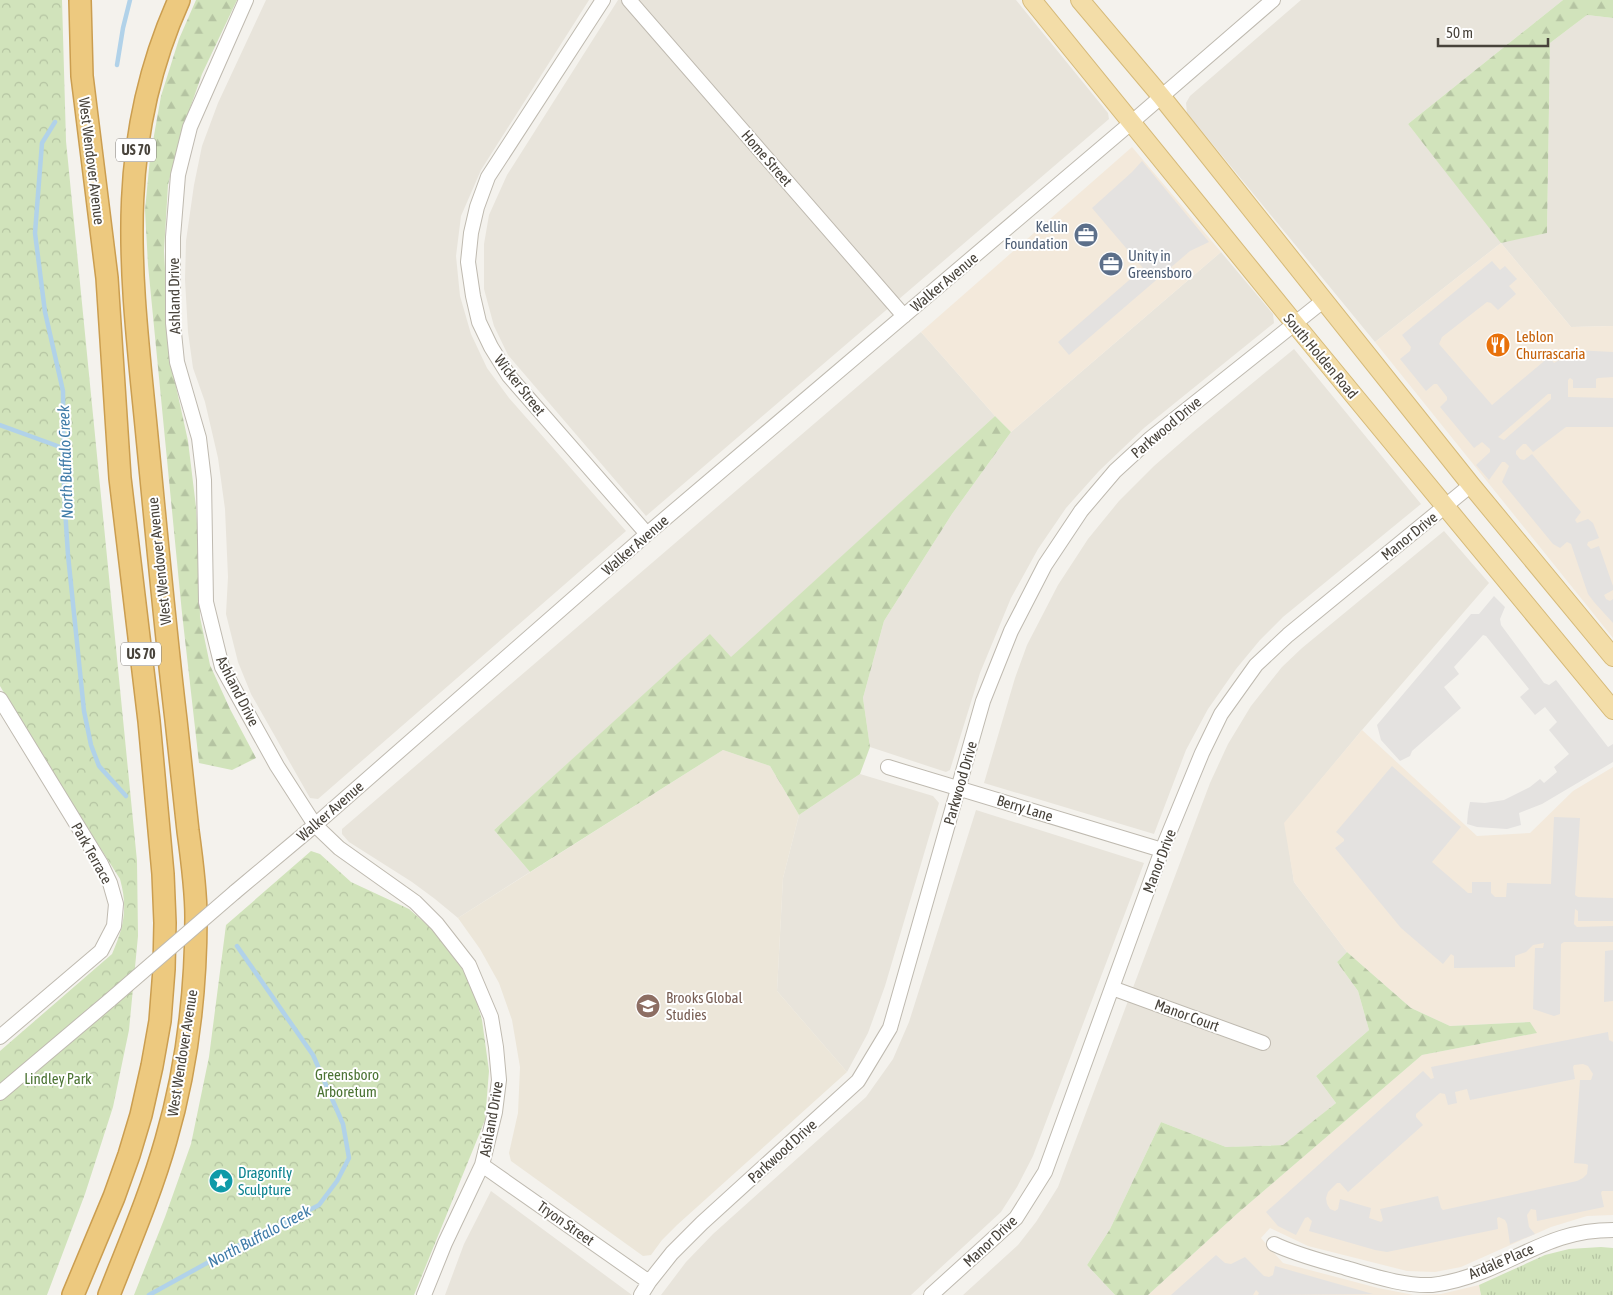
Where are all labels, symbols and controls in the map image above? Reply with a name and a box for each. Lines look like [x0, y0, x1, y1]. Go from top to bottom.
scale bar [1438, 15, 1548, 47]
text: 50 m [1446, 24, 1473, 41]
street label: West Wendover Avenue [76, 96, 108, 226]
street label: Home Street [738, 127, 796, 189]
road number: US 70 [116, 138, 156, 162]
place label: Kellin Foundation [1005, 218, 1068, 252]
office icon: Kellin Foundation [1073, 222, 1099, 248]
place label: Unity in Greensboro [1128, 247, 1192, 281]
street label: Walker Avenue [907, 249, 981, 315]
office icon: Unity in Greensboro [1098, 251, 1124, 277]
street label: Ashland Drive [165, 257, 183, 334]
street label: South Holden Road [1281, 310, 1361, 402]
place label: Leblon Churrascaria [1516, 328, 1585, 362]
restaurant icon: Leblon Churrascaria [1485, 332, 1511, 358]
street label: Wicker Street [491, 351, 549, 419]
street label: Parkwood Drive [1128, 393, 1205, 461]
water label: North Buffalo Creek [54, 404, 76, 519]
street label: West Wendover Avenue [144, 496, 174, 626]
street label: Manor Drive [1378, 508, 1441, 564]
street label: Walker Avenue [598, 511, 672, 578]
road number: US 70 [121, 642, 161, 666]
street label: Ashland Drive [213, 653, 263, 729]
street label: Parkwood Drive [940, 739, 980, 827]
street label: Walker Avenue [293, 777, 367, 844]
street label: Berry Lane [995, 791, 1055, 825]
street label: Park Terrace [68, 819, 116, 887]
street label: Manor Drive [1139, 827, 1179, 895]
street label: West Wendover Avenue [164, 988, 200, 1118]
place label: Brooks Global Studies [666, 989, 742, 1023]
school or university icon: Brooks Global Studies [635, 993, 661, 1019]
street label: Manor Court [1152, 995, 1222, 1035]
park label: Greensboro Arboretum [315, 1066, 379, 1100]
park label: Lindley Park [24, 1070, 92, 1087]
street label: Ashland Drive [476, 1080, 506, 1158]
street label: Parkwood Drive [744, 1116, 820, 1186]
place label: Dragonfly Sculpture [238, 1164, 292, 1198]
place icon: Dragonfly Sculpture [208, 1168, 234, 1194]
street label: Tryon Street [534, 1197, 598, 1249]
water label: North Buffalo Creek [204, 1201, 314, 1271]
street label: Manor Drive [960, 1212, 1020, 1270]
street label: Ardale Place [1466, 1240, 1536, 1282]

